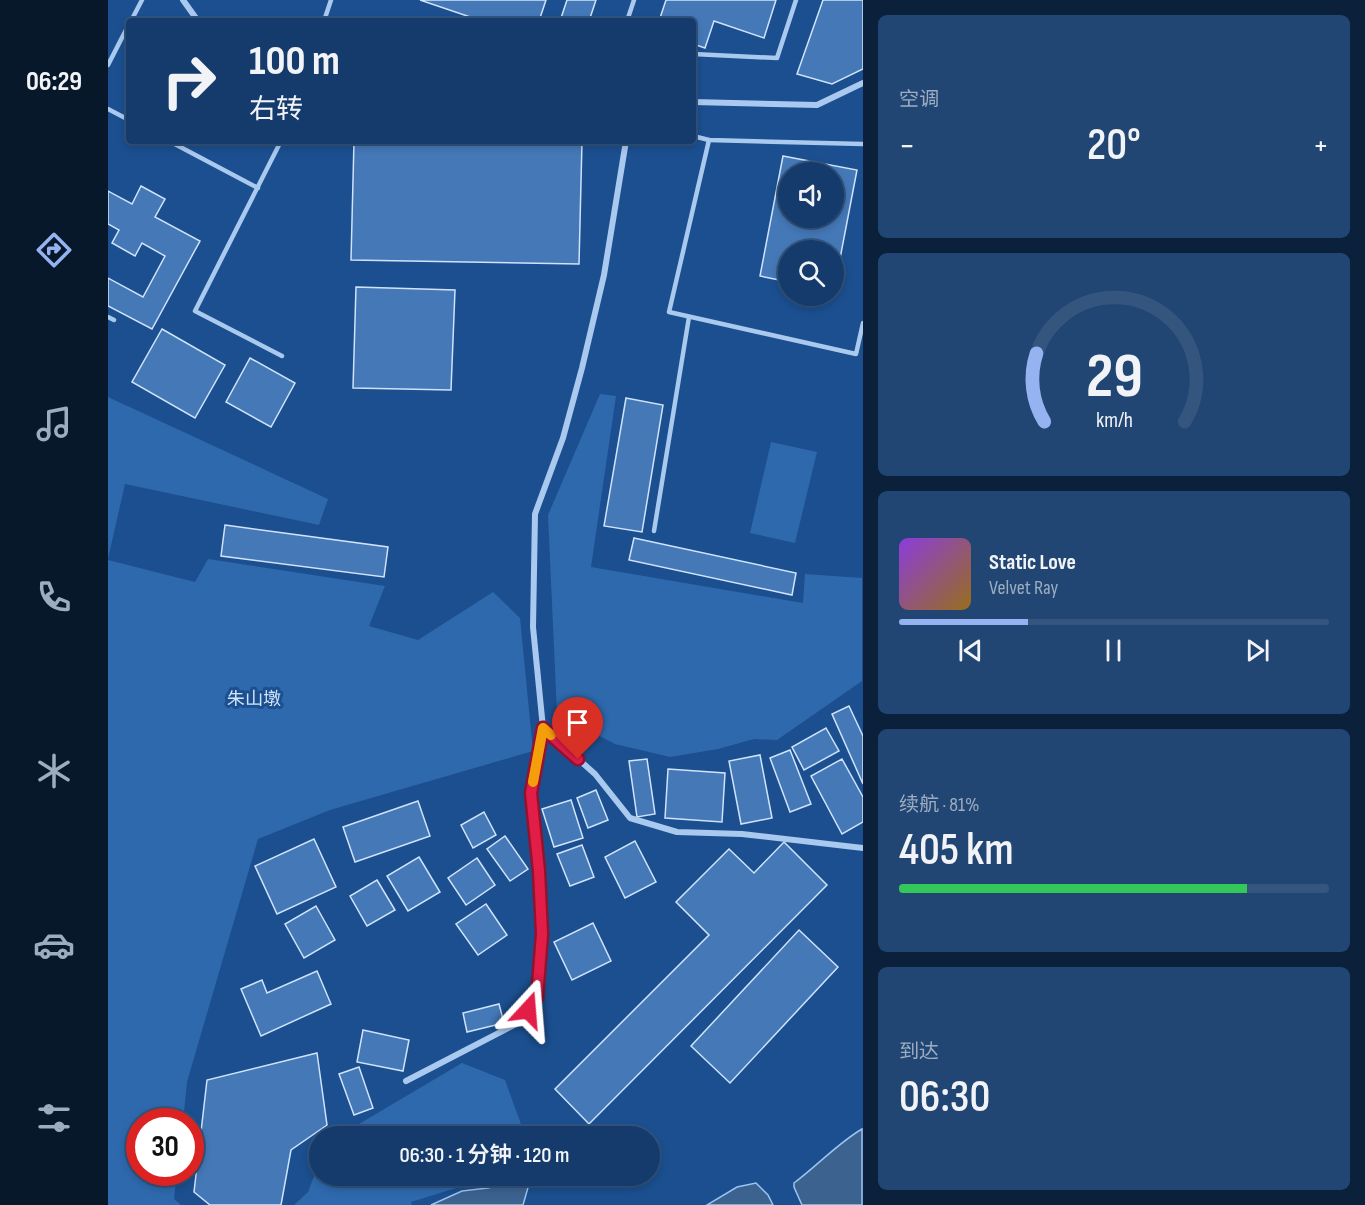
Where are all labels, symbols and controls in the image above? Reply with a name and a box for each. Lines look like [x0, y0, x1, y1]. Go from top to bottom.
text: 100 m [249, 36, 340, 87]
icon: right [150, 42, 228, 120]
text: 06:29 [26, 66, 82, 98]
text: 空调 [899, 88, 939, 112]
text: 右转 [249, 94, 303, 126]
text: 20° [1087, 118, 1141, 173]
text: − [899, 126, 915, 166]
text: + [1313, 126, 1329, 166]
map controls [778, 162, 844, 306]
button: sound [778, 162, 844, 228]
icon: directions [33, 229, 75, 271]
button: search [778, 240, 844, 306]
text: 29 [1086, 340, 1142, 415]
icon: music [33, 403, 75, 445]
text: km/h [1095, 408, 1133, 433]
text: Static Love [989, 549, 1076, 576]
icon: phone [33, 576, 75, 618]
text: Velvet Ray [989, 576, 1058, 600]
icon: previous [954, 634, 987, 667]
icon: pause [1097, 634, 1130, 667]
icon: next [1241, 634, 1274, 667]
park label: 朱山墩 [227, 689, 281, 710]
pin [552, 697, 603, 759]
icon: arrive [561, 706, 594, 739]
icon: climate [33, 750, 75, 792]
text: 续航 · 81% [899, 793, 980, 817]
text: 405 km [899, 823, 1014, 878]
icon: car [33, 924, 75, 966]
position arrow [496, 978, 560, 1042]
text: 到达 [899, 1040, 939, 1064]
text: 06:30 [899, 1070, 990, 1125]
icon: filters [33, 1097, 75, 1139]
speed limit sign: 30 [126, 1108, 204, 1186]
text: 06:30 · 1 分钟 · 120 m [400, 1142, 569, 1169]

